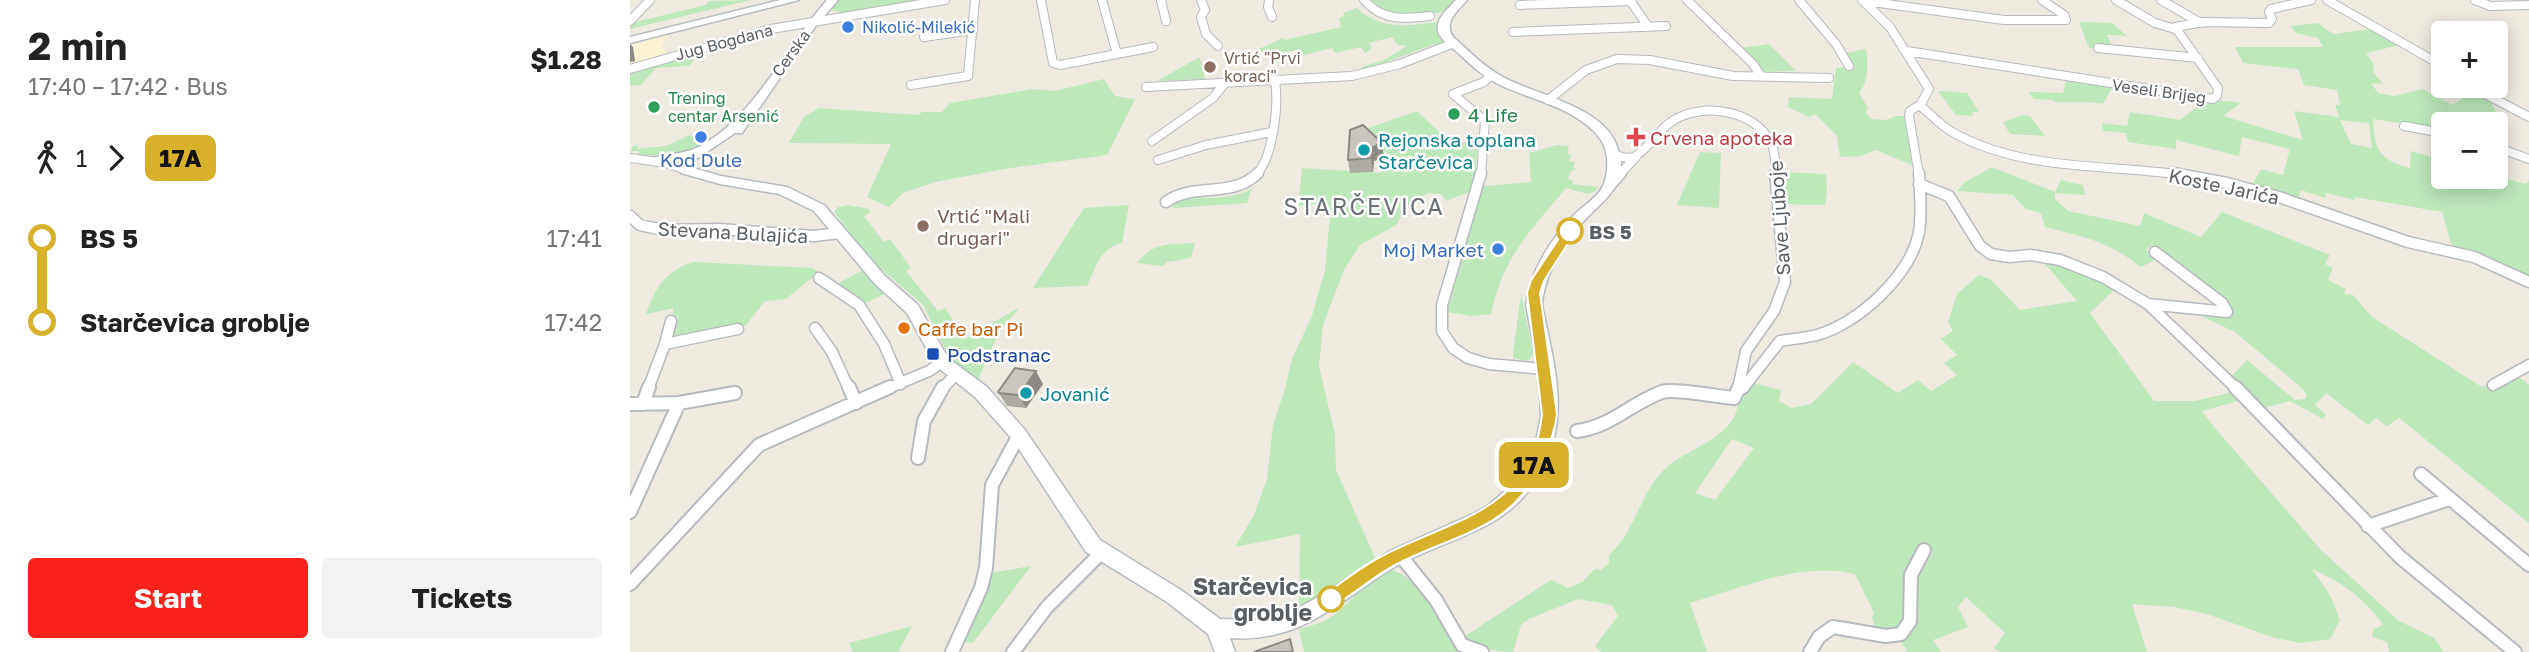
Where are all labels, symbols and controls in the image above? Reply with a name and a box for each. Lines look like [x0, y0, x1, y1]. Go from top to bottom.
place label: Nikolić-Milekić [862, 17, 976, 37]
street label: Jug Bogdana [673, 19, 775, 65]
marker: Nikolić-Milekić [840, 19, 856, 35]
map controls [2431, 21, 2508, 189]
button: + [2431, 21, 2508, 98]
text: 2 min [28, 23, 127, 68]
street label: Cerska [767, 26, 815, 80]
text: $1.28 [530, 44, 602, 75]
place label: Vrtić "Prvi koraci" [1224, 48, 1301, 86]
marker: Vrtić "Prvi koraci" [1202, 59, 1218, 75]
text: 17:40 – 17:42 · Bus [28, 72, 228, 100]
street label: Veseli Brijeg [2111, 74, 2207, 108]
place label: Trening centar Arsenić [668, 88, 779, 126]
marker: Trening centar Arsenić [646, 99, 662, 115]
place label: 4 Life [1468, 103, 1518, 126]
marker: 4 Life [1446, 106, 1462, 122]
button: − [2431, 112, 2508, 189]
place label: Crvena apoteka [1650, 126, 1793, 149]
place label: Rejonska toplana Starčevica [1378, 128, 1536, 173]
marker: Kod Dule [693, 129, 709, 145]
marker: Crvena apoteka [1628, 129, 1644, 145]
icon: walk [28, 139, 66, 177]
icon: forward [97, 139, 135, 177]
marker: Rejonska toplana Starčevica [1356, 142, 1372, 158]
text: 17A [159, 143, 202, 172]
text: 1 [76, 144, 87, 172]
place label: Kod Dule [660, 148, 742, 171]
street label: Save Ljuboje [1764, 160, 1794, 276]
street label: Koste Jarića [2167, 163, 2281, 209]
district label: STARČEVICA [1283, 192, 1445, 220]
place label: Vrtić "Mali drugari" [937, 204, 1030, 249]
street label: Stevana Bulajića [657, 217, 809, 247]
marker: Vrtić "Mali drugari" [915, 218, 931, 234]
marker: BS 5 [1557, 218, 1583, 244]
place label: BS 5 [1589, 220, 1631, 243]
text: BS 5 [80, 223, 138, 254]
text: 17:41 [547, 224, 602, 252]
place label: Moj Market [1383, 238, 1484, 261]
marker: Moj Market [1490, 241, 1506, 257]
text: Starčevica groblje [80, 307, 310, 338]
text: 17:42 [544, 308, 602, 336]
place label: Caffe bar Pi [918, 317, 1023, 340]
marker: Caffe bar Pi [896, 320, 912, 336]
place label: Podstranac [947, 343, 1051, 366]
marker: Podstranac [925, 346, 941, 362]
place label: Jovanić [1040, 382, 1110, 405]
marker: Jovanić [1018, 385, 1034, 401]
line badge: 17A [1494, 442, 1574, 488]
text: 17A [1513, 450, 1555, 479]
button: Start [28, 558, 308, 638]
button: Tickets [322, 558, 602, 638]
place label: Starčevica groblje [1193, 572, 1312, 626]
marker: Starčevica groblje [1318, 586, 1344, 612]

